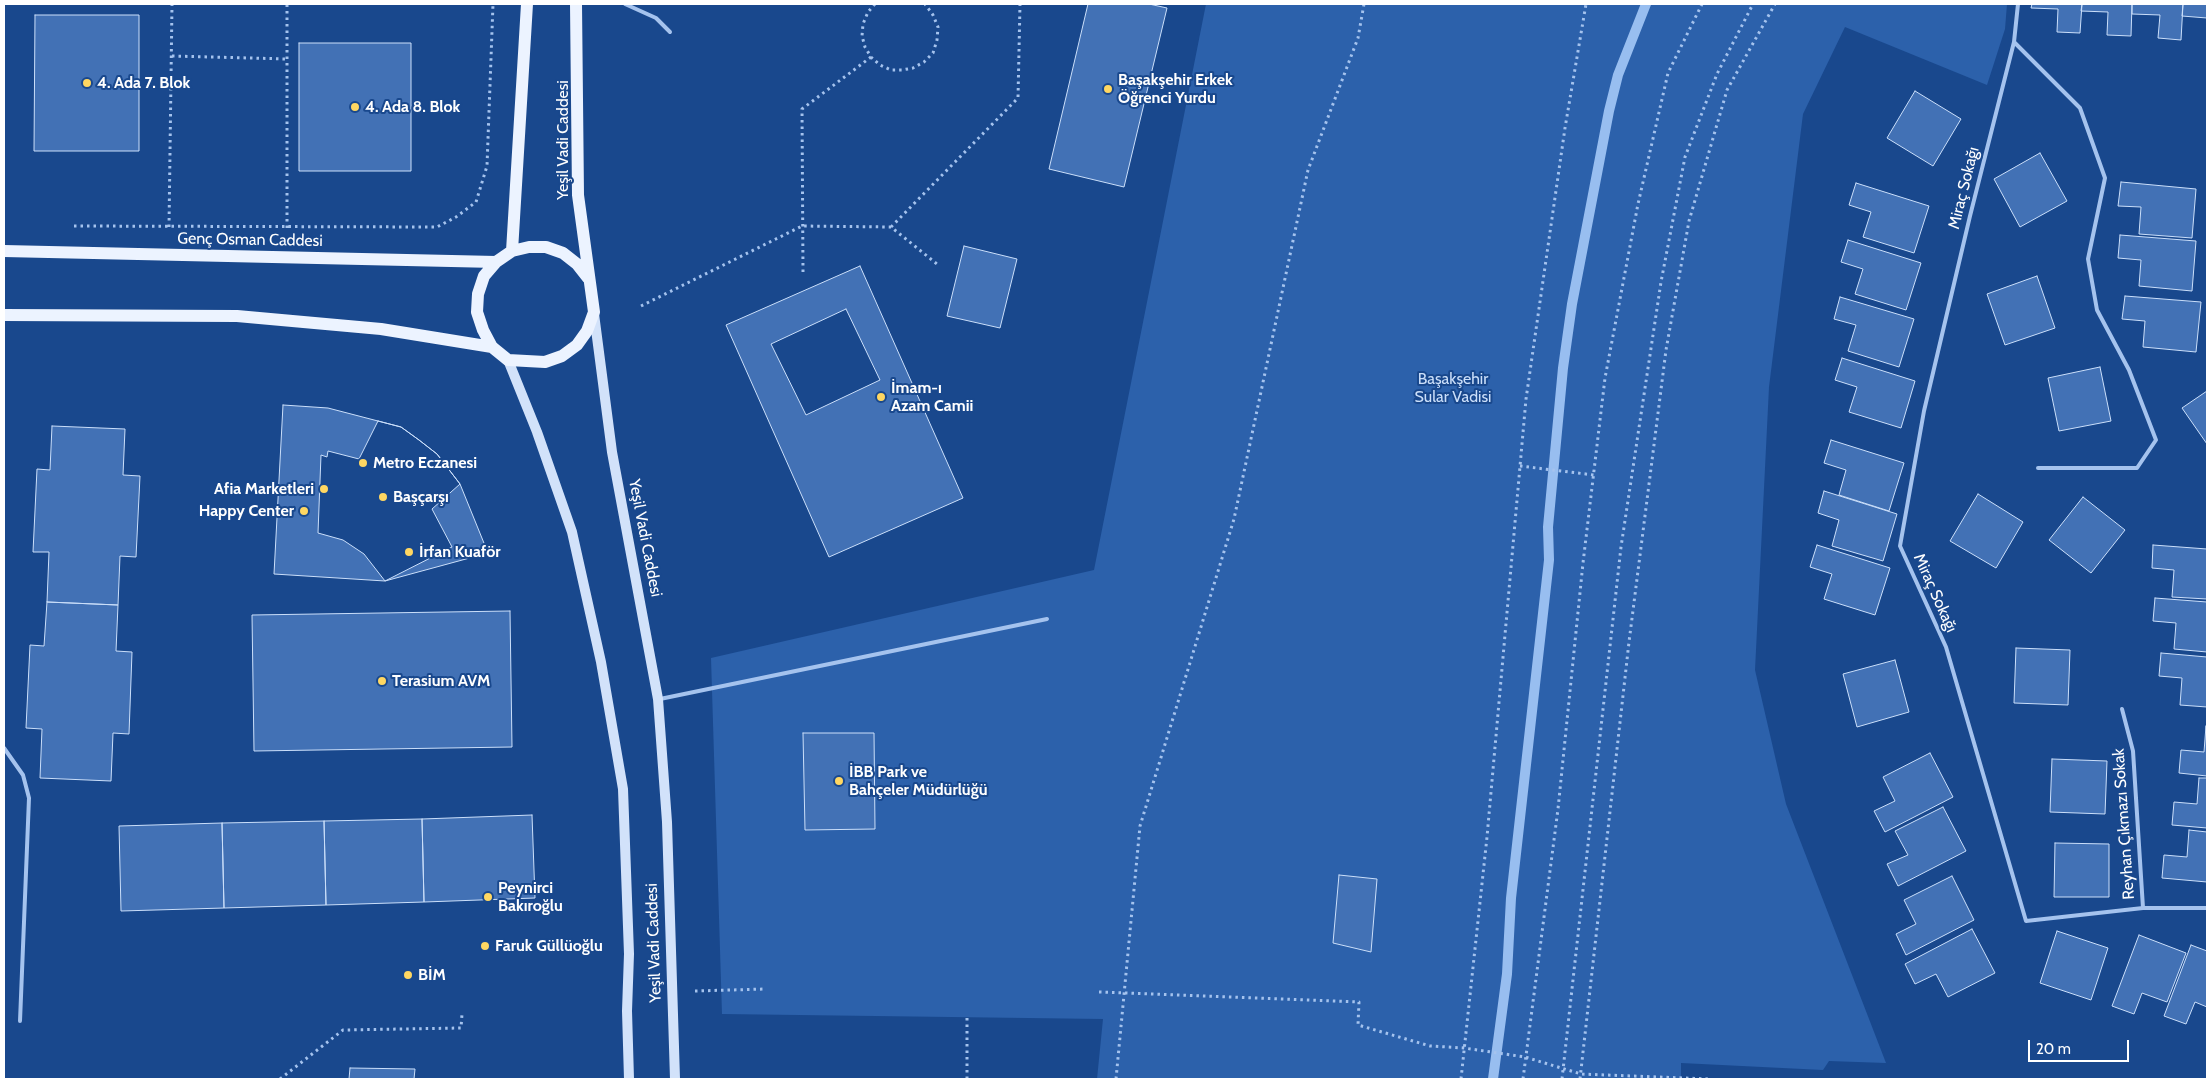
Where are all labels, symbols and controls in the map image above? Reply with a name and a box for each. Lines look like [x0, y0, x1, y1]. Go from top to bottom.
place label: Başakşehir Erkek Öğrenci Yurdu [1118, 70, 1233, 108]
place label: 4. Ada 7. Blok [97, 73, 190, 93]
marker: 4. Ada 7. Blok [81, 77, 93, 89]
street label: Yeşil Vadi Caddesi [553, 80, 573, 200]
marker: Başakşehir Erkek Öğrenci Yurdu [1102, 83, 1114, 95]
place label: 4. Ada 8. Blok [365, 97, 460, 117]
marker: 4. Ada 8. Blok [349, 101, 361, 113]
street label: Miraç Sokağı [1945, 145, 1983, 231]
street label: Genç Osman Caddesi [177, 229, 323, 251]
park label: Başakşehir Sular Vadisi [1415, 369, 1491, 407]
place label: İmam-ı Azam Camii [891, 378, 973, 416]
marker: İmam-ı Azam Camii [875, 391, 887, 403]
place label: Metro Eczanesi [373, 453, 477, 473]
marker: Metro Eczanesi [357, 457, 369, 469]
street label: Yeşil Vadi Caddesi [624, 478, 666, 598]
place label: Afia Marketleri [214, 479, 314, 499]
marker: Afia Marketleri [318, 483, 330, 495]
place label: Başçarşı [393, 487, 449, 507]
marker: Başçarşı [377, 491, 389, 503]
place label: Happy Center [199, 501, 294, 521]
marker: Happy Center [298, 505, 310, 517]
place label: İrfan Kuaför [419, 542, 501, 562]
marker: İrfan Kuaför [403, 546, 415, 558]
street label: Miraç Sokağı [1909, 551, 1961, 635]
place label: Terasium AVM [392, 671, 490, 691]
marker: Terasium AVM [376, 675, 388, 687]
street label: Reyhan Çıkmazı Sokak [2109, 748, 2139, 900]
place label: İBB Park ve Bahçeler Müdürlüğü [849, 762, 988, 800]
marker: İBB Park ve Bahçeler Müdürlüğü [833, 775, 845, 787]
place label: Peynirci Bakıroğlu [498, 878, 563, 916]
street label: Yeşil Vadi Caddesi [642, 883, 666, 1003]
marker: Peynirci Bakıroğlu [482, 891, 494, 903]
place label: Faruk Güllüoğlu [495, 936, 603, 956]
marker: Faruk Güllüoğlu [479, 940, 491, 952]
place label: BİM [418, 965, 446, 985]
marker: BİM [402, 969, 414, 981]
scale bar [2031, 1030, 2132, 1062]
text: 20 m [2036, 1040, 2071, 1058]

